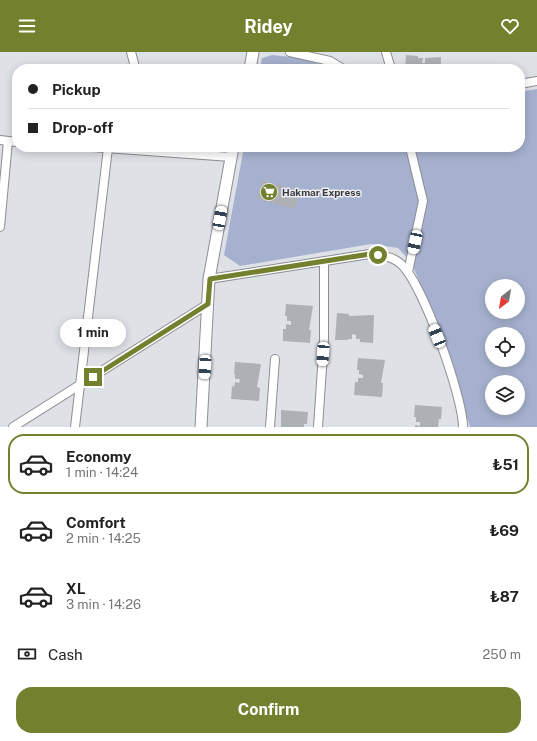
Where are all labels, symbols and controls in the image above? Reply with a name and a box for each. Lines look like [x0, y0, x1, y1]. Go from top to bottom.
icon: menu [16, 15, 38, 37]
icon: heart [499, 15, 521, 37]
text: Ridey [244, 16, 293, 37]
text: Pickup [52, 81, 101, 98]
text: Drop-off [52, 119, 113, 136]
supermarket icon: Hakmar Express [259, 182, 279, 202]
place label: Hakmar Express [282, 186, 361, 198]
car [212, 205, 228, 231]
car [407, 229, 423, 255]
route start [369, 246, 387, 264]
north arrow [485, 279, 525, 319]
map controls [485, 279, 525, 415]
callout: 1 min [60, 319, 126, 347]
car [427, 323, 447, 349]
text: 1 min [77, 325, 109, 340]
button: locate [485, 327, 525, 367]
car [316, 342, 330, 366]
car [198, 355, 212, 379]
route end [84, 368, 102, 386]
button: layers [485, 375, 525, 415]
icon: car [18, 446, 54, 482]
text: Economy [66, 448, 131, 465]
text: ₺51 [493, 456, 519, 473]
text: 1 min · 14:24 [66, 465, 138, 480]
icon: car [18, 512, 54, 548]
text: Comfort [66, 514, 126, 531]
text: ₺69 [489, 522, 519, 539]
text: 2 min · 14:25 [66, 531, 141, 546]
icon: car [18, 578, 54, 614]
text: XL [66, 580, 85, 597]
text: ₺87 [490, 588, 519, 605]
text: 3 min · 14:26 [66, 597, 141, 612]
icon: cash [16, 643, 38, 665]
text: Cash [48, 646, 83, 663]
text: 250 m [483, 647, 521, 662]
button: Confirm [16, 687, 521, 733]

